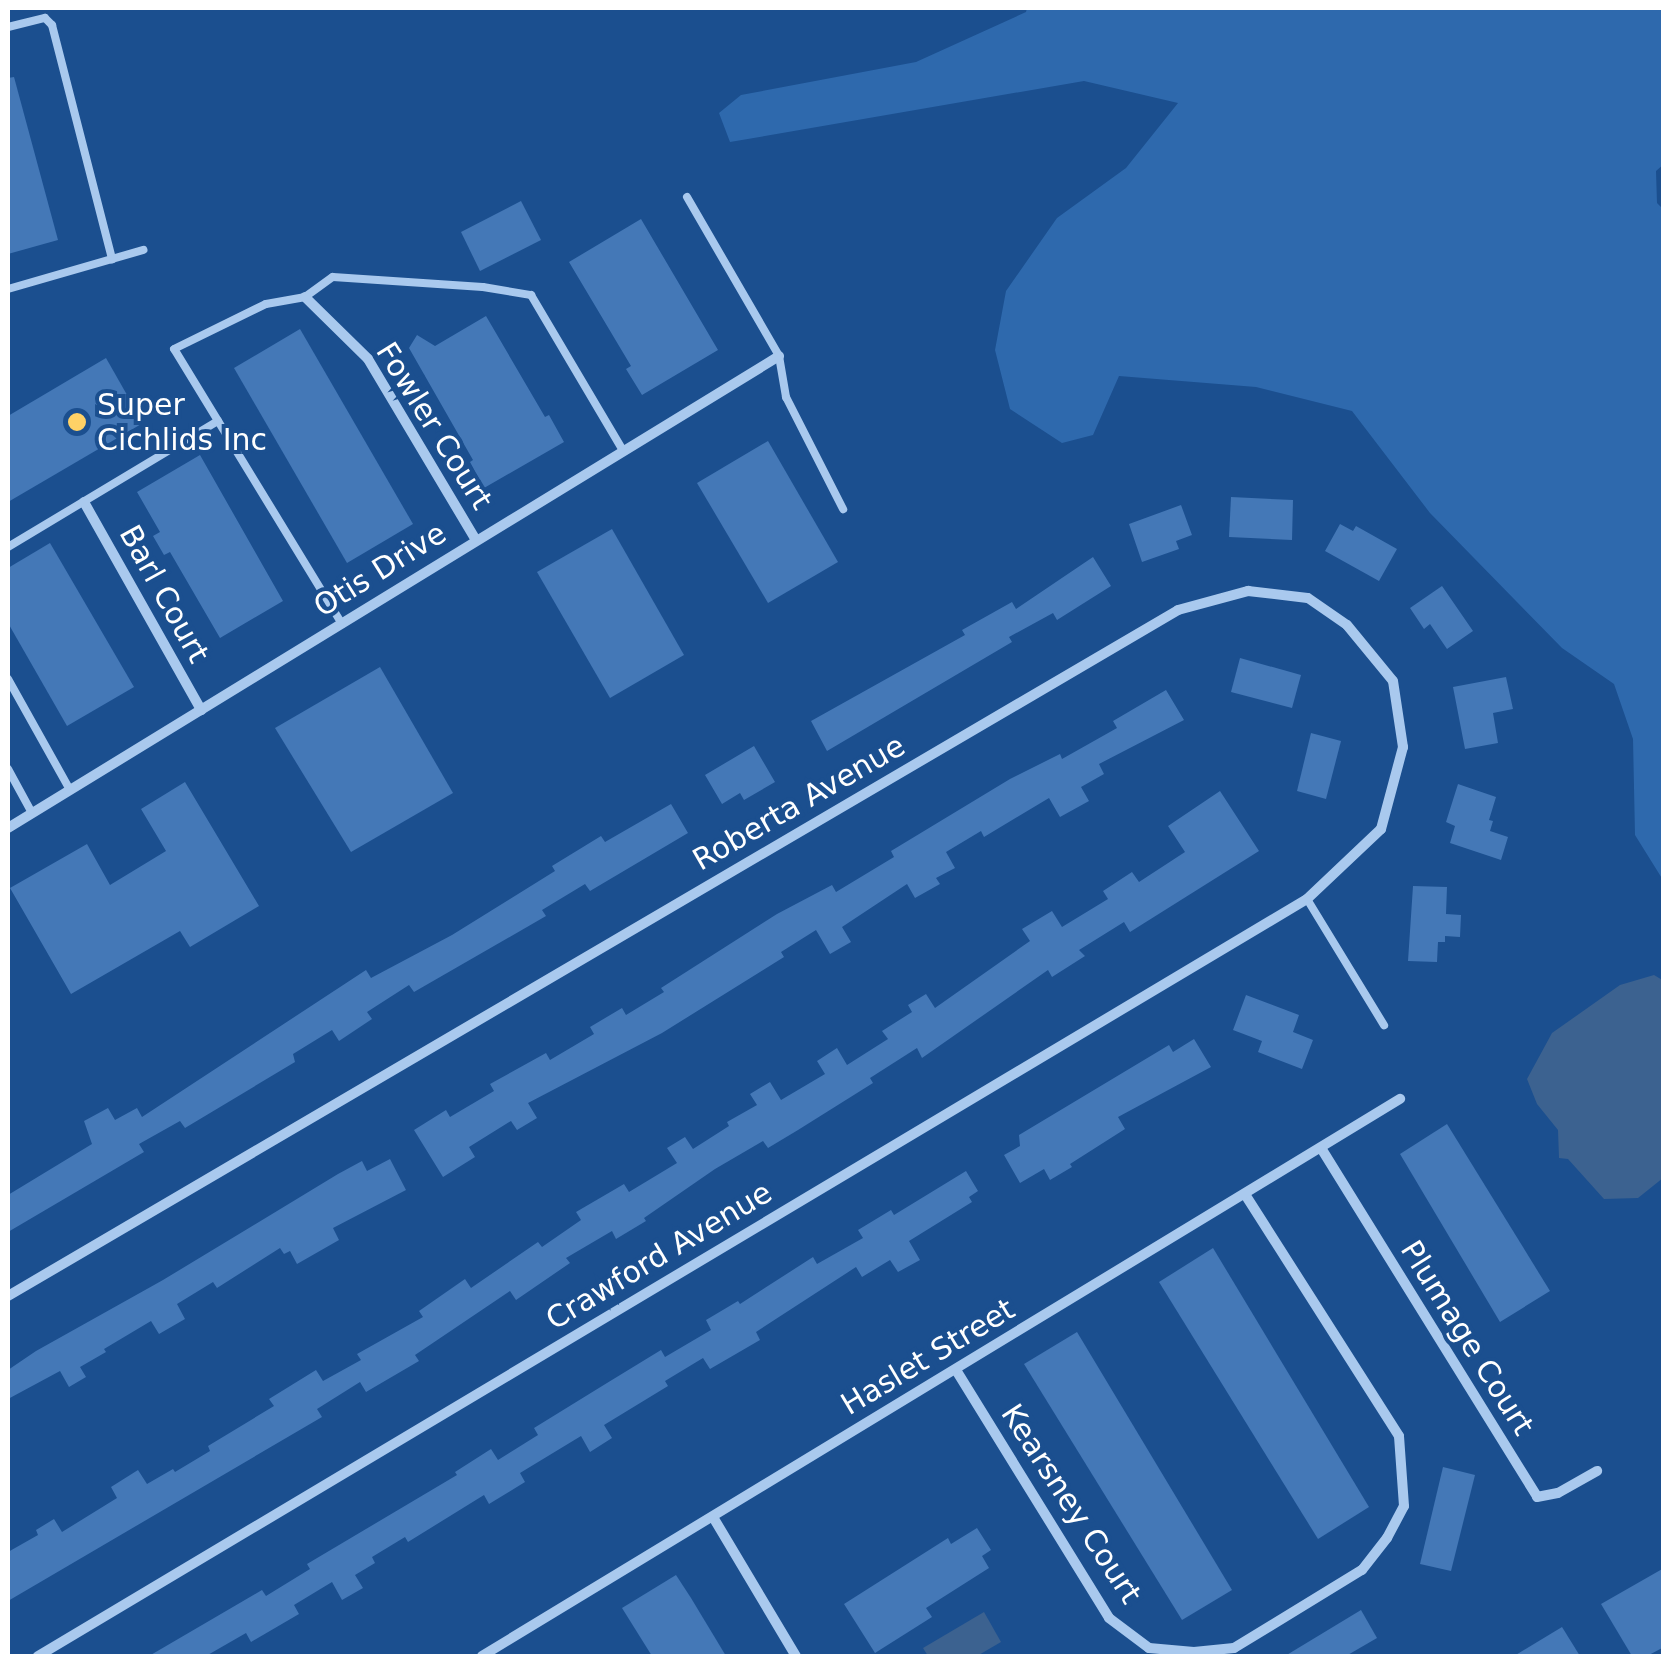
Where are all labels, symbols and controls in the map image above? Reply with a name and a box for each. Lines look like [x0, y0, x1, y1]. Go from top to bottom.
street label: Fowler Court [368, 336, 500, 516]
place label: Super Cichlids Inc [97, 387, 267, 458]
marker: Super Cichlids Inc [66, 411, 88, 433]
street label: Otis Drive [307, 515, 453, 625]
street label: Barl Court [112, 519, 216, 669]
street label: Roberta Avenue [687, 728, 911, 878]
street label: Crawford Avenue [540, 1174, 778, 1338]
street label: Plumage Court [1393, 1234, 1541, 1442]
street label: Haslet Street [835, 1291, 1021, 1423]
street label: Kearsney Court [993, 1398, 1149, 1610]

